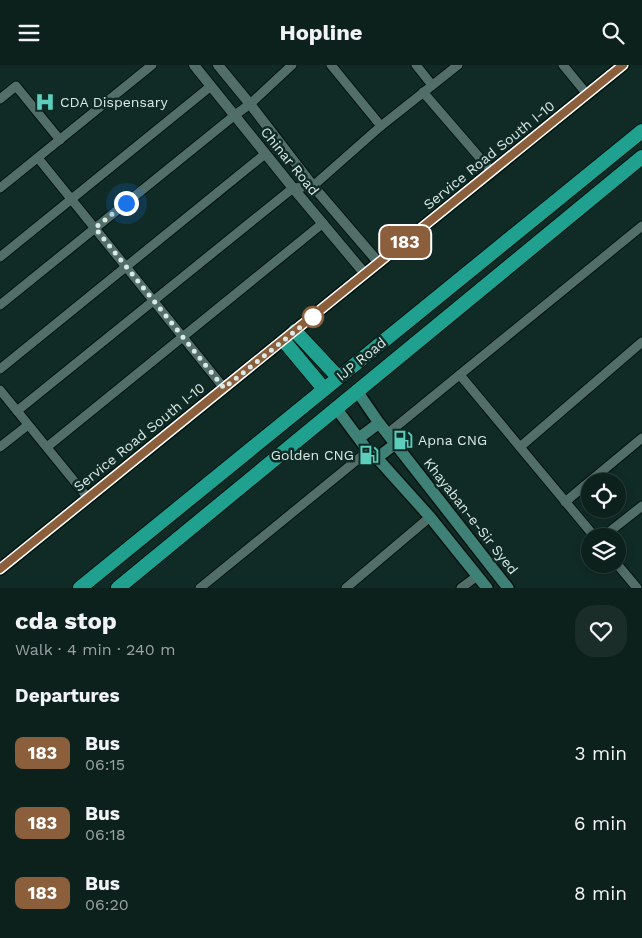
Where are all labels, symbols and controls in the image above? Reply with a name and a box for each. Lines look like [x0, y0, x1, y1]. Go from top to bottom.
icon: menu [15, 19, 43, 47]
icon: search [599, 19, 627, 47]
text: Hopline [279, 20, 363, 45]
hospital icon: CDA Dispensary [34, 91, 56, 113]
place label: CDA Dispensary [60, 94, 169, 110]
street label: Service Road South I-10 [420, 97, 558, 213]
street label: Chinar Road [258, 124, 322, 198]
your location [114, 191, 139, 216]
line badge: 183 [376, 226, 434, 258]
text: 183 [390, 231, 420, 252]
unlabelled marker [302, 306, 324, 328]
street label: IJP Road [333, 334, 389, 384]
street label: Service Road South I-10 [70, 379, 208, 495]
fuel station icon: Apna CNG [392, 429, 414, 451]
place label: Apna CNG [418, 432, 487, 448]
fuel station icon: Golden CNG [358, 444, 380, 466]
place label: Golden CNG [271, 447, 354, 463]
street label: Khayaban-e-Sir Syed [421, 455, 521, 577]
map controls [581, 473, 626, 573]
button: locate [581, 473, 626, 518]
button: layers [581, 528, 626, 573]
button: heart [575, 605, 627, 657]
text: cda stop [15, 607, 117, 635]
text: Walk · 4 min · 240 m [15, 640, 175, 659]
text: Departures [15, 684, 120, 707]
text: Bus [85, 732, 120, 755]
text: 183 [28, 742, 57, 763]
text: 3 min [575, 742, 627, 765]
text: 06:15 [85, 755, 125, 774]
text: Bus [85, 802, 120, 825]
text: 183 [28, 812, 57, 833]
text: 6 min [574, 812, 627, 835]
text: 06:18 [85, 825, 126, 844]
text: Bus [85, 872, 120, 895]
text: 183 [28, 882, 57, 903]
text: 8 min [574, 882, 627, 905]
text: 06:20 [85, 895, 129, 914]

